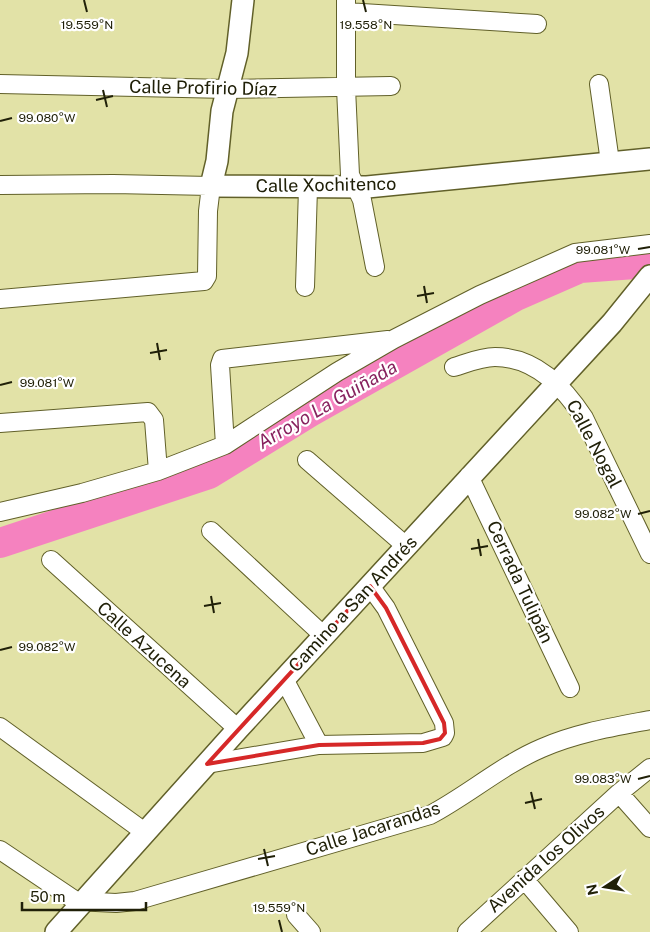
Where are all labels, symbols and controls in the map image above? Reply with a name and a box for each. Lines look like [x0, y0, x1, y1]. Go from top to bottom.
text: 19.559°N [61, 18, 113, 32]
text: 19.558°N [340, 18, 392, 32]
street label: Calle Profirio Díaz [129, 76, 277, 99]
text: 99.080°W [19, 111, 76, 125]
street label: Calle Xochitenco [255, 173, 397, 196]
text: 99.081°W [576, 243, 631, 257]
water label: Arroyo La Guiñada [253, 355, 401, 453]
text: 99.081°W [20, 376, 75, 390]
street label: Calle Nogal [562, 396, 626, 491]
text: 99.082°W [575, 507, 632, 521]
street label: Cerrada Tulipán [483, 517, 558, 646]
street label: Camino a San Andrés [284, 531, 421, 676]
street label: Calle Azucena [93, 597, 196, 692]
text: 99.082°W [19, 640, 76, 654]
text: 99.083°W [574, 772, 632, 786]
street label: Calle Jacarandas [303, 797, 443, 860]
street label: Avenida los Olivos [483, 801, 609, 917]
north arrow [580, 862, 630, 912]
scale bar [22, 880, 146, 912]
text: N [583, 883, 601, 897]
text: 50 m [30, 888, 65, 905]
text: 19.559°N [253, 901, 305, 915]

